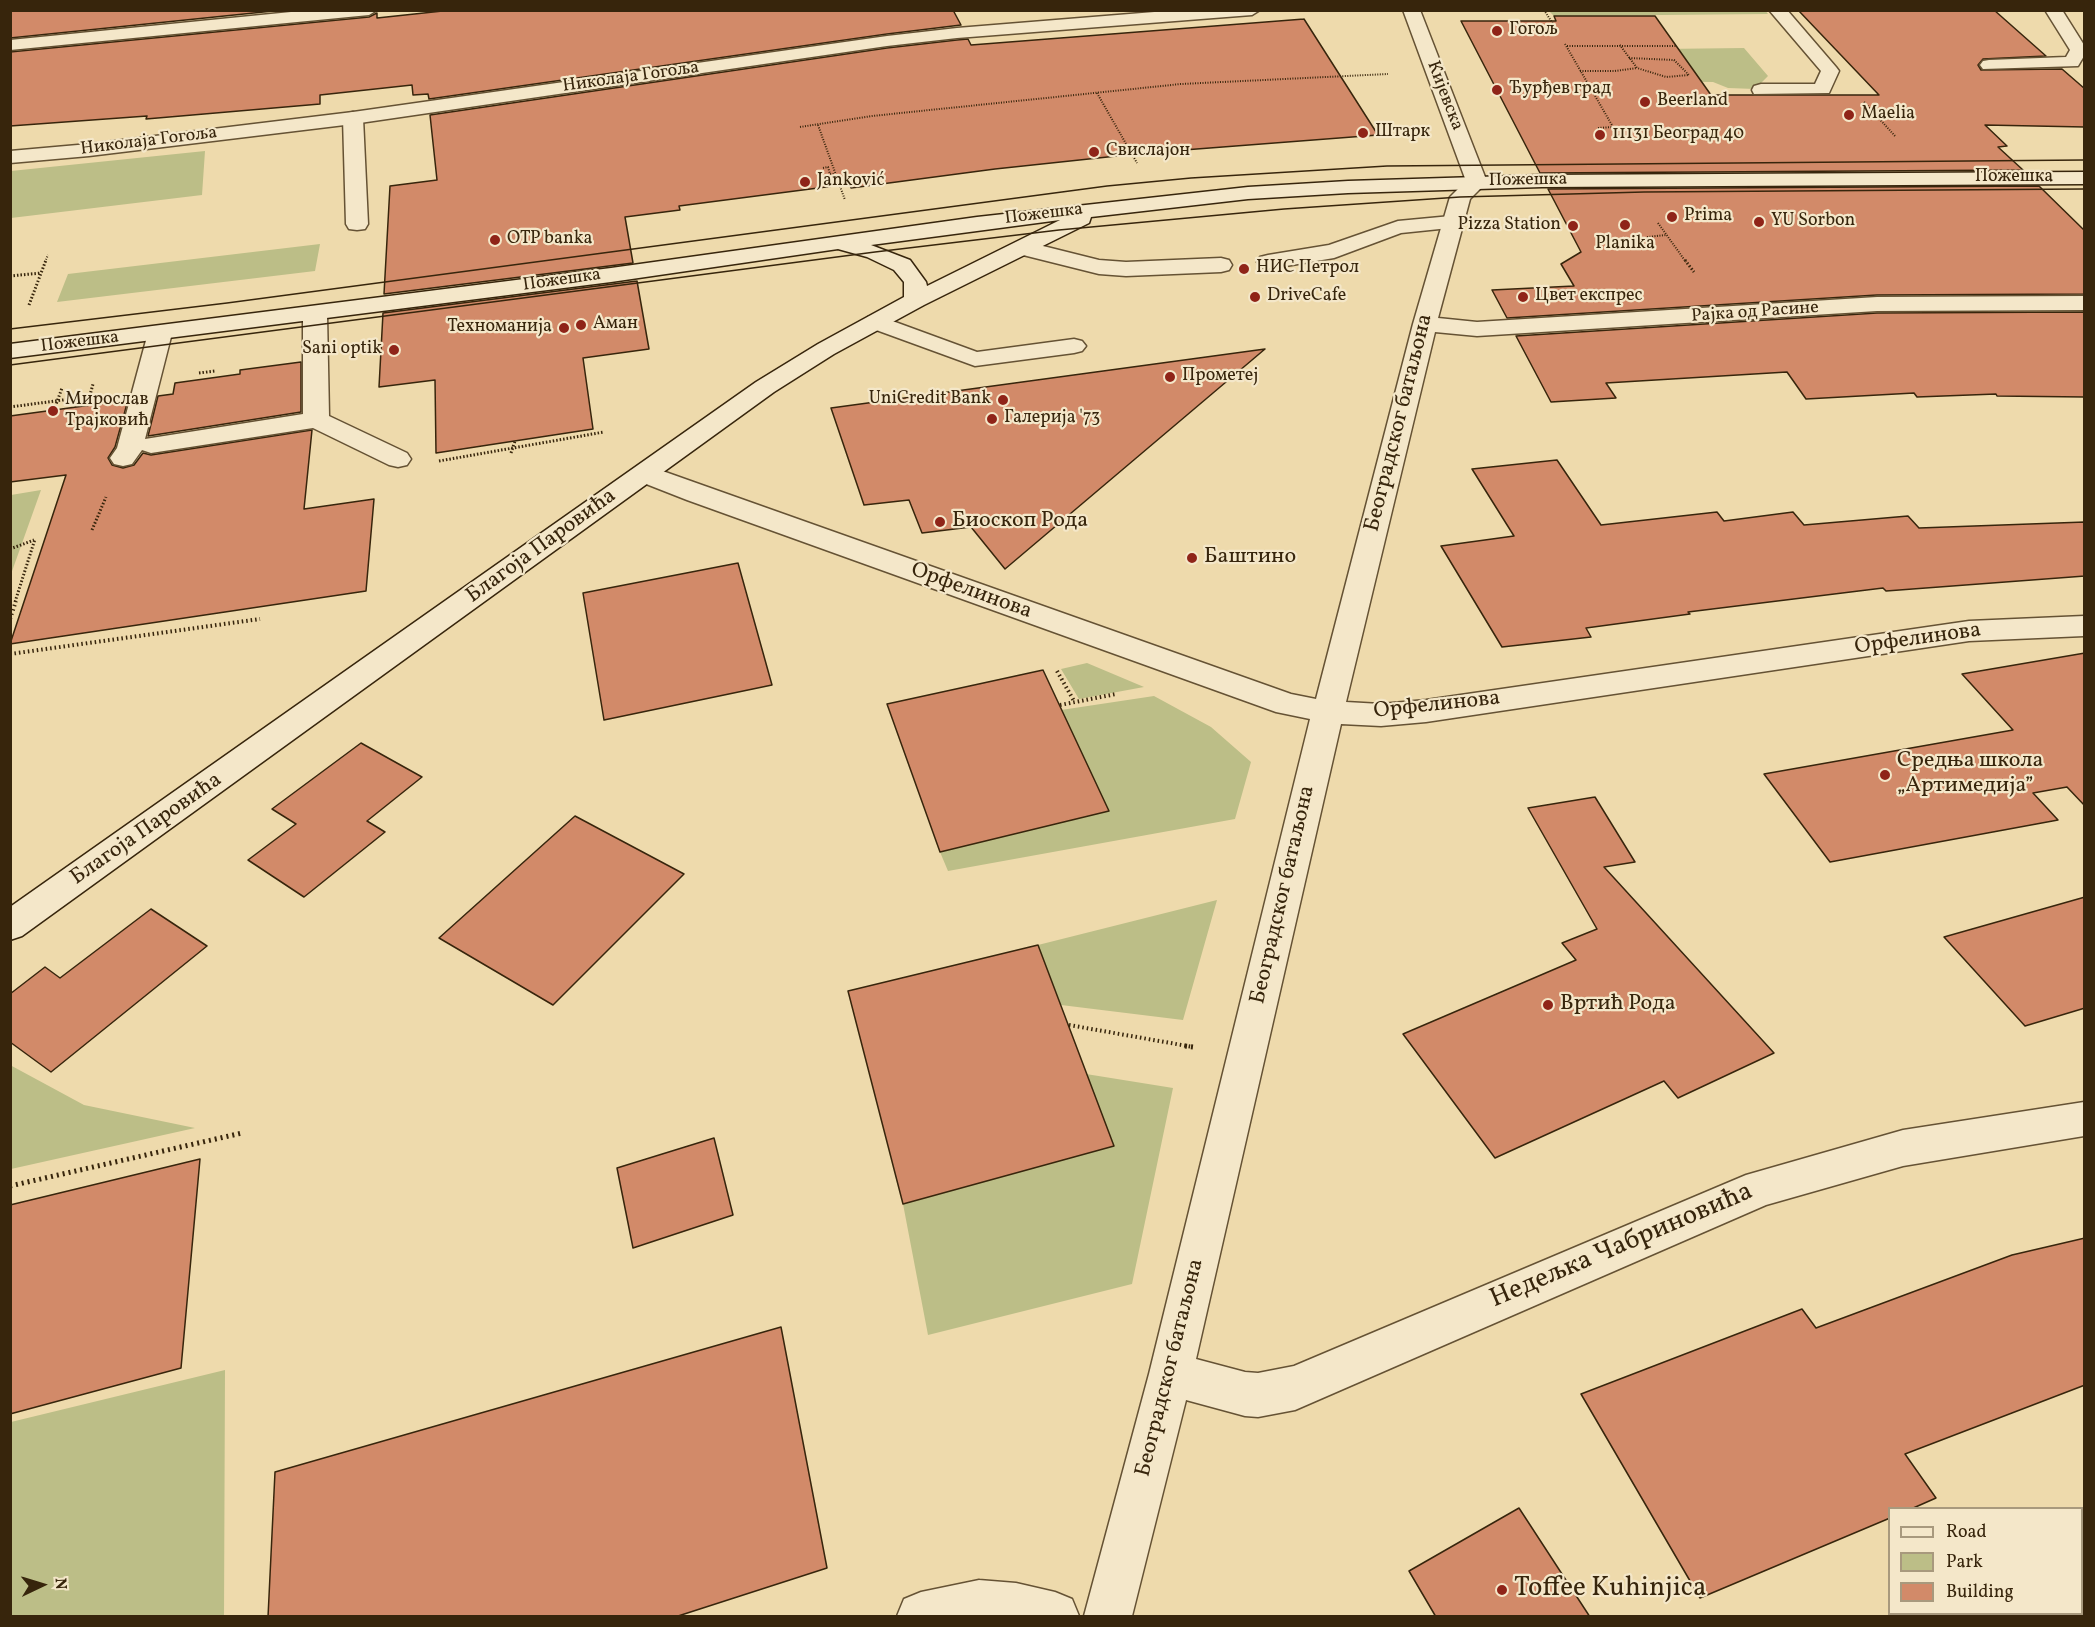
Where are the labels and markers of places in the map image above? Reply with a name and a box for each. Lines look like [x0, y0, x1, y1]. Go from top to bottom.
place label: Гогољ [1509, 20, 1558, 42]
marker: Гогољ [1490, 24, 1504, 38]
place label: Ђурђев град [1509, 79, 1611, 101]
marker: Ђурђев град [1490, 83, 1504, 97]
place label: Beerland [1657, 91, 1728, 113]
marker: Beerland [1638, 95, 1652, 109]
place label: Maelia [1861, 104, 1915, 126]
marker: Maelia [1842, 108, 1856, 122]
place label: Штарк [1375, 122, 1430, 144]
place label: 11131 Београд 40 [1612, 124, 1744, 146]
marker: Штарк [1356, 126, 1370, 140]
marker: 11131 Београд 40 [1593, 128, 1607, 142]
place label: Свислајон [1106, 141, 1190, 163]
marker: Свислајон [1087, 145, 1101, 159]
place label: Janković [817, 171, 885, 193]
marker: Janković [798, 175, 812, 189]
place label: Prima [1684, 206, 1732, 228]
marker: Prima [1665, 210, 1679, 224]
place label: YU Sorbon [1771, 211, 1855, 233]
place label: Pizza Station [1458, 215, 1561, 237]
marker: YU Sorbon [1752, 215, 1766, 229]
marker: Planika [1618, 218, 1632, 232]
marker: Pizza Station [1566, 219, 1580, 233]
place label: OTP banka [507, 229, 592, 251]
marker: OTP banka [488, 233, 502, 247]
place label: Planika [1595, 234, 1655, 256]
place label: НИС Петрол [1256, 258, 1359, 280]
marker: НИС Петрол [1237, 262, 1251, 276]
place label: DriveCafe [1267, 286, 1346, 308]
place label: Цвет експрес [1535, 286, 1643, 308]
marker: DriveCafe [1248, 290, 1262, 304]
marker: Цвет експрес [1516, 290, 1530, 304]
place label: Аман [593, 314, 638, 336]
place label: Техноманија [447, 317, 552, 339]
marker: Аман [574, 318, 588, 332]
marker: Техноманија [557, 321, 571, 335]
place label: Sani optik [302, 339, 382, 361]
marker: Sani optik [387, 343, 401, 357]
place label: Прометеј [1182, 366, 1258, 388]
marker: Прометеј [1163, 370, 1177, 384]
place label: UniCredit Bank [869, 389, 991, 411]
place label: Мирослав Трајковић [65, 390, 149, 432]
marker: UniCredit Bank [996, 393, 1010, 407]
marker: Мирослав Трајковић [46, 404, 60, 418]
place label: Галерија '73 [1004, 408, 1100, 430]
marker: Галерија '73 [985, 412, 999, 426]
place label: Биоскоп Рода [952, 509, 1088, 535]
marker: Биоскоп Рода [933, 515, 947, 529]
place label: Баштино [1204, 545, 1296, 571]
marker: Баштино [1185, 551, 1199, 565]
place label: Средња школа „Артимедија” [1897, 749, 2043, 800]
marker: Средња школа „Артимедија” [1878, 768, 1892, 782]
place label: Вртић Рода [1560, 992, 1676, 1018]
marker: Вртић Рода [1541, 998, 1555, 1012]
place label: Toffee Kuhinjica [1514, 1574, 1706, 1606]
marker: Toffee Kuhinjica [1495, 1583, 1509, 1597]

